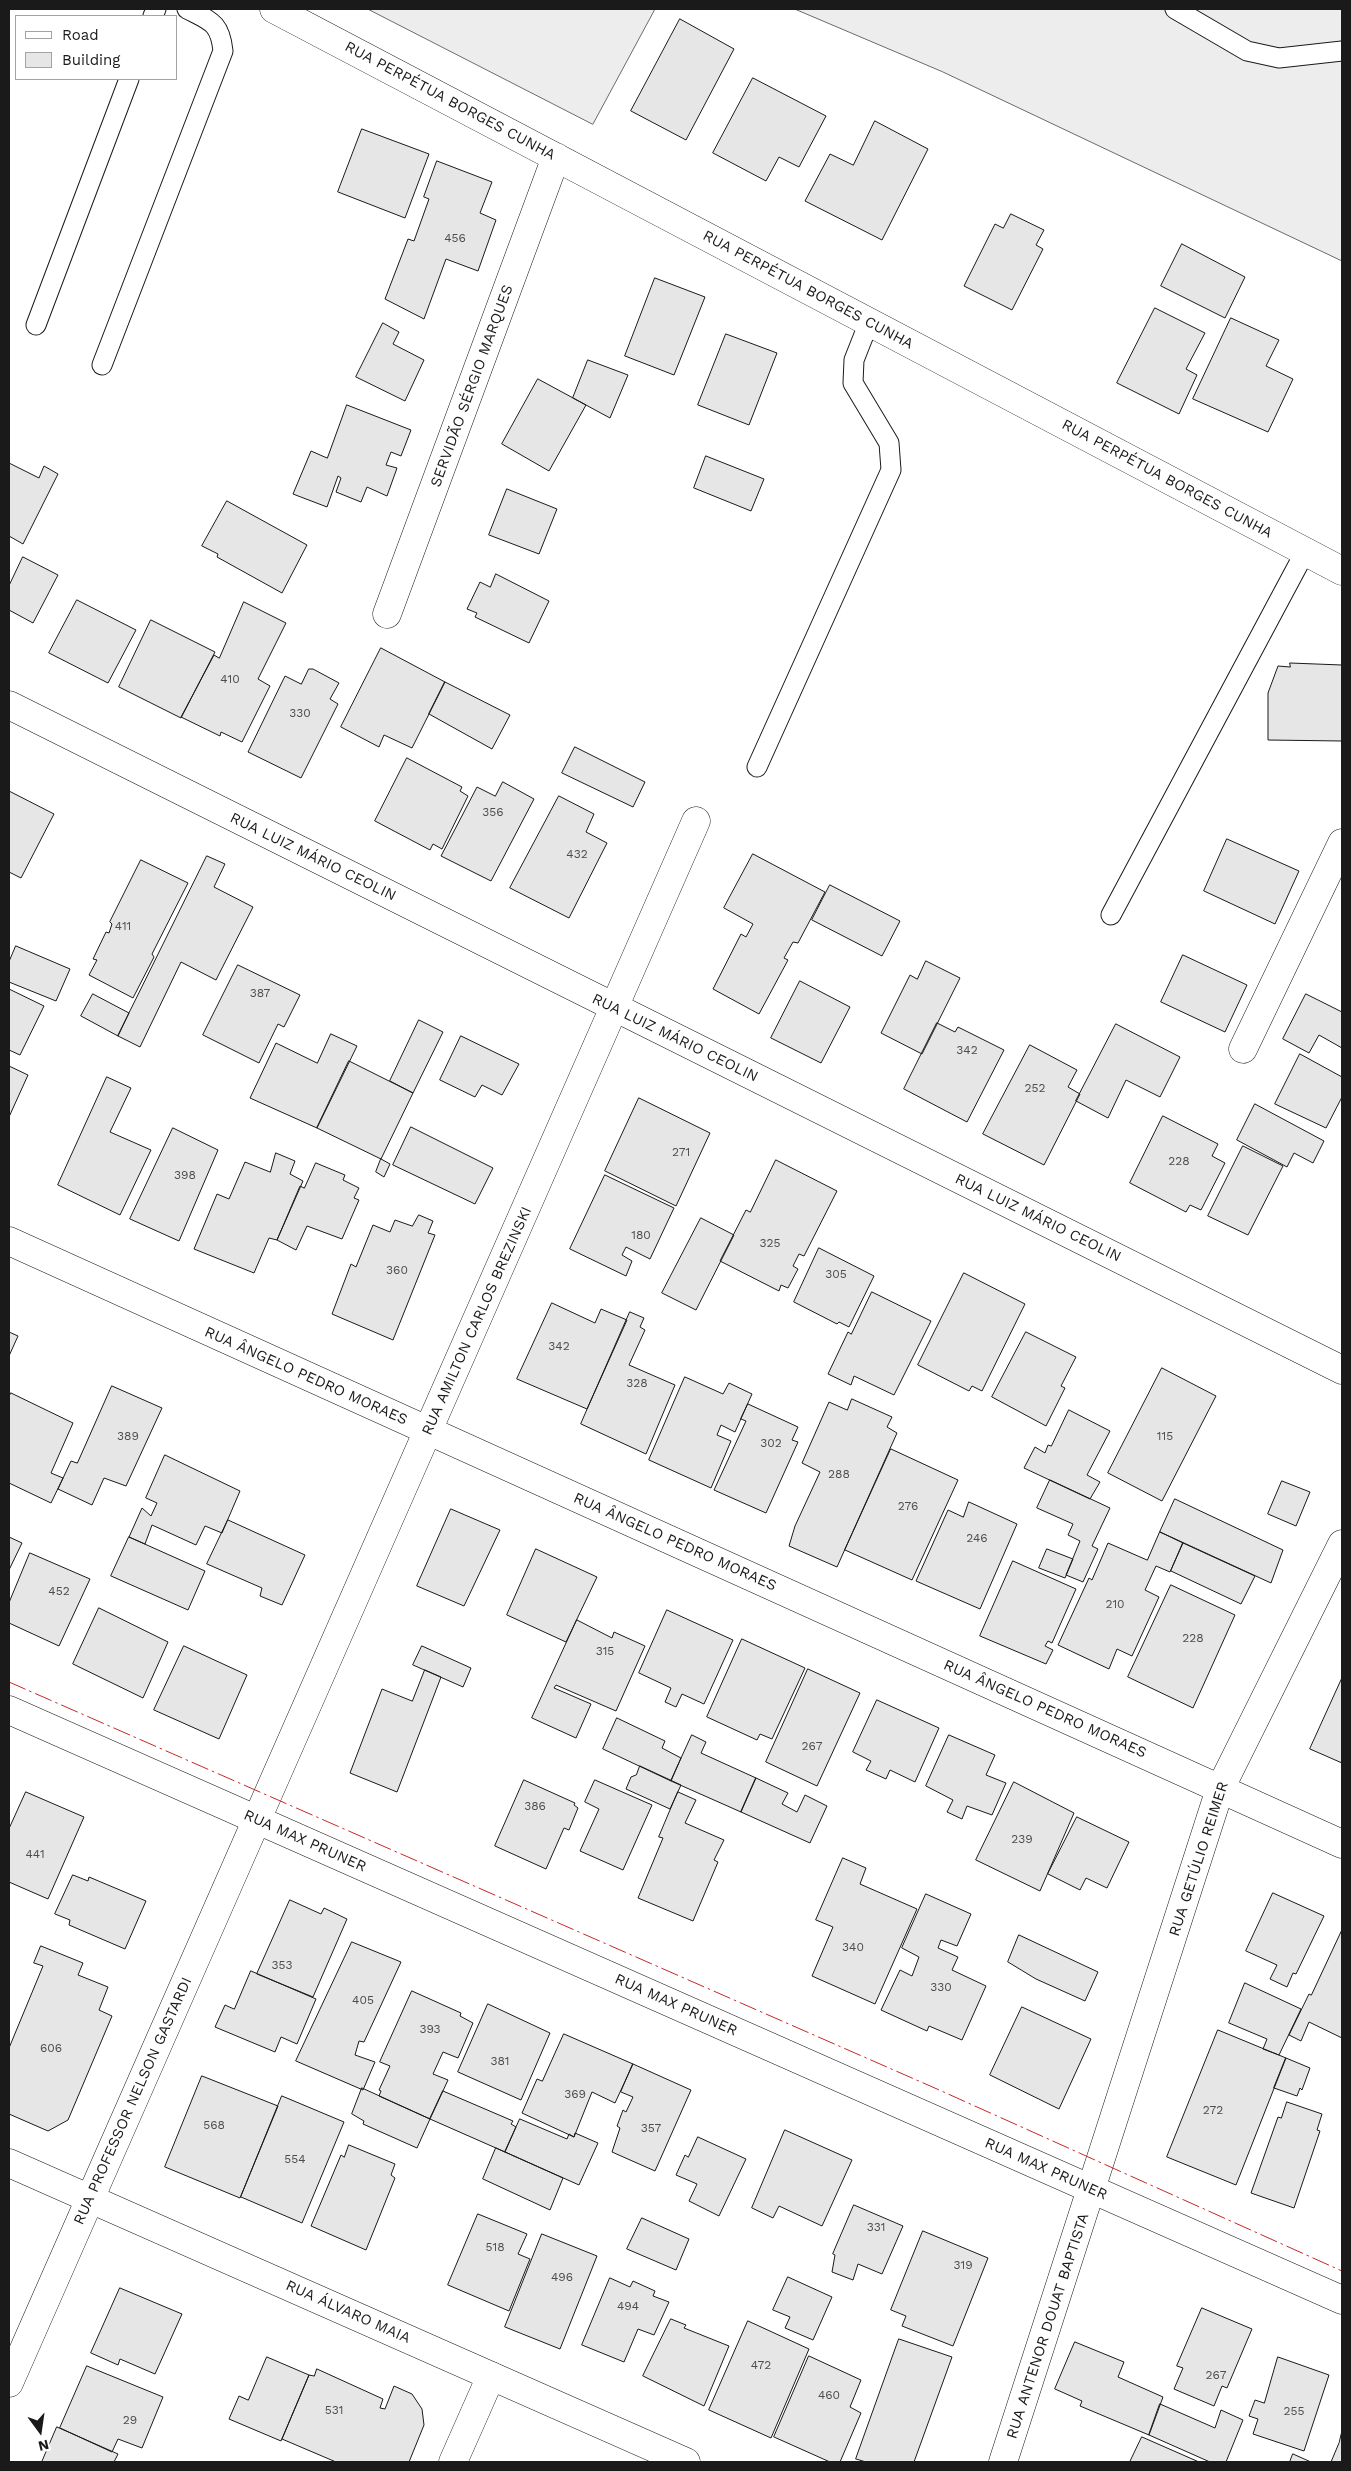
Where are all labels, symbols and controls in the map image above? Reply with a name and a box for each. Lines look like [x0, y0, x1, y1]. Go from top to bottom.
legend [15, 15, 178, 80]
text: Road [62, 26, 99, 44]
street label: RUA PERPÉTUA BORGES CUNHA [342, 38, 558, 164]
text: Building [62, 51, 120, 69]
street label: RUA PERPÉTUA BORGES CUNHA [700, 227, 916, 353]
house number: 456 [444, 231, 466, 245]
street label: SERVIDÃO SÉRGIO MARQUES [427, 282, 517, 490]
street label: RUA PERPÉTUA BORGES CUNHA [1059, 416, 1275, 542]
house number: 410 [220, 672, 240, 686]
house number: 330 [289, 706, 311, 720]
house number: 356 [482, 805, 504, 819]
street label: RUA LUIZ MÁRIO CEOLIN [227, 809, 399, 905]
house number: 432 [566, 847, 588, 861]
house number: 411 [115, 919, 131, 933]
house number: 387 [250, 986, 270, 1000]
street label: RUA LUIZ MÁRIO CEOLIN [589, 990, 761, 1086]
house number: 342 [956, 1043, 978, 1057]
house number: 252 [1025, 1081, 1045, 1095]
house number: 271 [672, 1145, 690, 1159]
house number: 228 [1168, 1154, 1190, 1168]
house number: 398 [174, 1168, 196, 1182]
street label: RUA LUIZ MÁRIO CEOLIN [952, 1170, 1124, 1266]
street label: RUA AMILTON CARLOS BREZINSKI [418, 1204, 536, 1438]
house number: 180 [631, 1228, 651, 1242]
house number: 325 [760, 1236, 780, 1250]
house number: 360 [386, 1263, 408, 1277]
house number: 305 [825, 1267, 847, 1281]
street label: RUA ÂNGELO PEDRO MORAES [202, 1323, 410, 1429]
house number: 342 [548, 1339, 570, 1353]
house number: 328 [626, 1376, 648, 1390]
house number: 389 [117, 1429, 139, 1443]
house number: 115 [1157, 1429, 1173, 1443]
house number: 302 [760, 1436, 782, 1450]
house number: 288 [828, 1467, 850, 1481]
street label: RUA ÂNGELO PEDRO MORAES [571, 1489, 779, 1595]
house number: 276 [898, 1499, 918, 1513]
house number: 246 [966, 1531, 988, 1545]
house number: 452 [48, 1584, 70, 1598]
house number: 210 [1105, 1597, 1125, 1611]
house number: 228 [1182, 1631, 1204, 1645]
house number: 315 [596, 1644, 614, 1658]
street label: RUA ÂNGELO PEDRO MORAES [941, 1656, 1149, 1762]
house number: 267 [802, 1739, 822, 1753]
street label: RUA GETÚLIO REIMER [1165, 1779, 1233, 1939]
house number: 386 [524, 1799, 546, 1813]
street label: RUA MAX PRUNER [241, 1806, 369, 1876]
house number: 239 [1011, 1832, 1033, 1846]
house number: 441 [25, 1847, 45, 1861]
house number: 340 [842, 1940, 864, 1954]
house number: 353 [272, 1958, 292, 1972]
street label: RUA MAX PRUNER [612, 1970, 740, 2040]
street label: RUA PROFESSOR NELSON GASTARDI [70, 1974, 196, 2228]
house number: 330 [930, 1980, 952, 1994]
house number: 405 [352, 1993, 374, 2007]
house number: 393 [419, 2022, 441, 2036]
house number: 606 [40, 2041, 62, 2055]
house number: 381 [490, 2054, 510, 2068]
house number: 369 [564, 2087, 586, 2101]
house number: 272 [1203, 2103, 1223, 2117]
house number: 568 [203, 2118, 225, 2132]
house number: 357 [641, 2121, 661, 2135]
street label: RUA MAX PRUNER [982, 2134, 1110, 2204]
house number: 554 [284, 2152, 306, 2166]
street label: RUA ANTENOR DOUAT BAPTISTA [1003, 2211, 1093, 2441]
house number: 331 [867, 2220, 885, 2234]
house number: 518 [485, 2240, 505, 2254]
house number: 319 [953, 2258, 973, 2272]
house number: 496 [551, 2270, 573, 2284]
street label: RUA ÁLVARO MAIA [283, 2276, 413, 2348]
house number: 494 [617, 2299, 639, 2313]
house number: 472 [751, 2358, 771, 2372]
house number: 267 [1206, 2368, 1226, 2382]
house number: 460 [818, 2388, 840, 2402]
house number: 531 [325, 2403, 343, 2417]
house number: 255 [1284, 2404, 1304, 2418]
north arrow [15, 2406, 65, 2456]
house number: 29 [123, 2413, 137, 2427]
text: N [37, 2437, 51, 2455]

